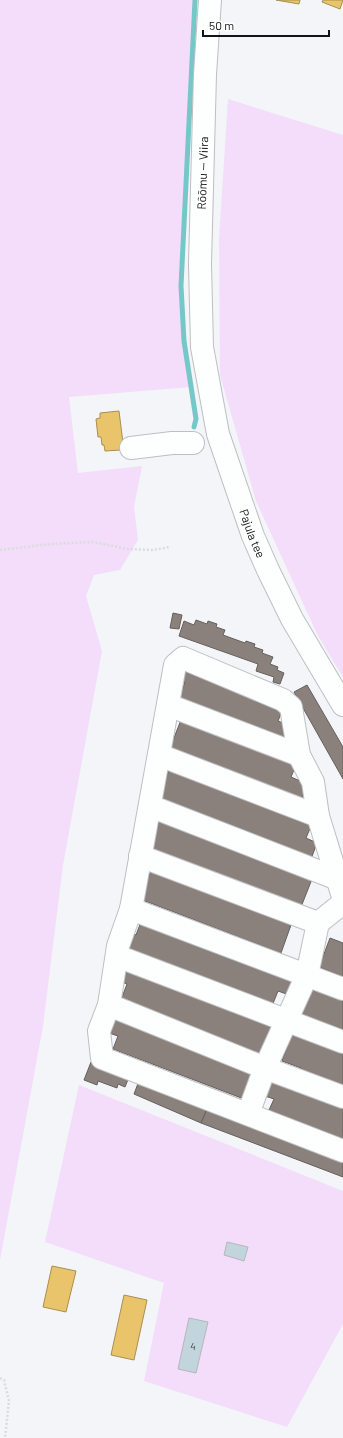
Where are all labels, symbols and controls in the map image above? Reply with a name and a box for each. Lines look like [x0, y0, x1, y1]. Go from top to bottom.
scale bar [203, 12, 329, 38]
text: 50 m [209, 18, 234, 32]
street label: Rõõmu — Viira [194, 136, 210, 210]
street label: Pajula tee [237, 507, 269, 560]
house number: 4 [190, 1340, 196, 1352]

